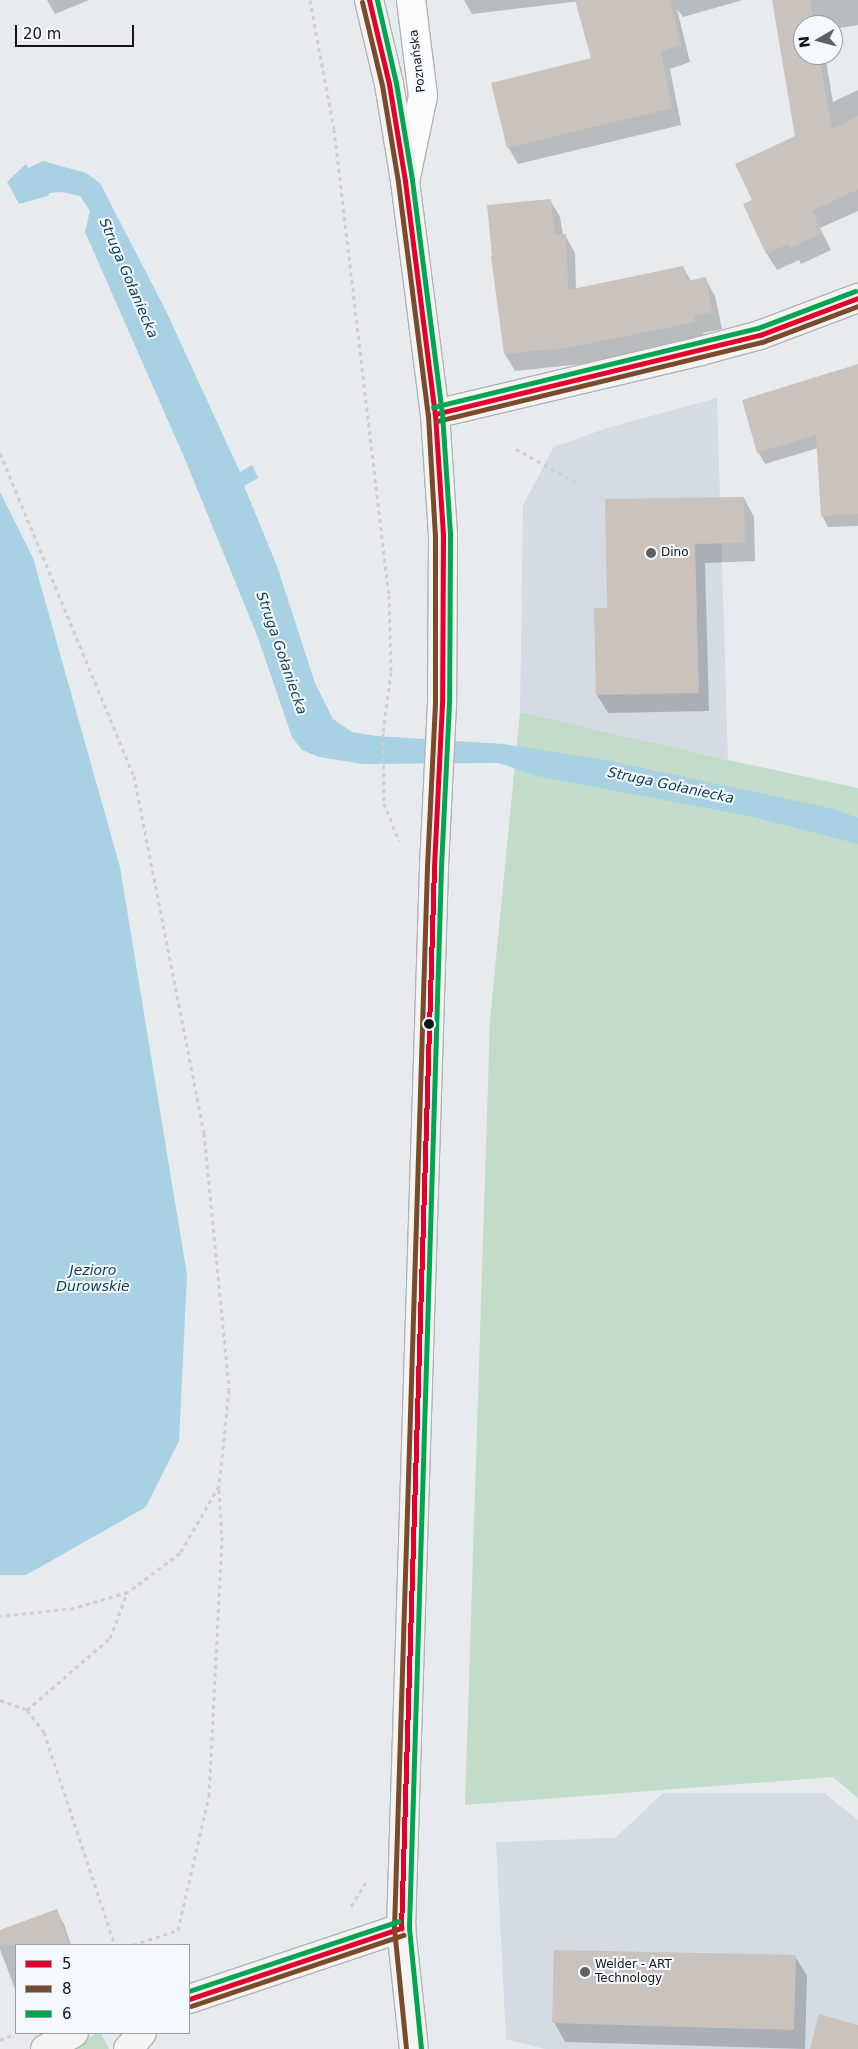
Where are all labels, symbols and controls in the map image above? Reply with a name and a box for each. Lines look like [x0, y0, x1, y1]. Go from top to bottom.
scale bar [18, 15, 136, 47]
north arrow [793, 15, 843, 65]
text: 20 m [23, 25, 61, 43]
street label: Poznańska [407, 29, 429, 93]
text: N [795, 35, 813, 49]
water label: Struga Gołaniecka [96, 215, 162, 341]
place label: Dino [661, 546, 689, 560]
marker: Dino [645, 547, 657, 559]
water label: Struga Gołaniecka [253, 589, 311, 717]
water label: Struga Gołaniecka [606, 763, 736, 807]
unlabelled marker [424, 1019, 434, 1029]
water label: Jezioro Durowskie [56, 1262, 130, 1294]
legend [15, 1944, 190, 2034]
text: 5 [62, 1955, 72, 1973]
place label: Welder - ART Technology [595, 1958, 672, 1986]
marker: Welder - ART Technology [579, 1966, 591, 1978]
text: 8 [62, 1980, 72, 1998]
text: 6 [62, 2005, 72, 2023]

